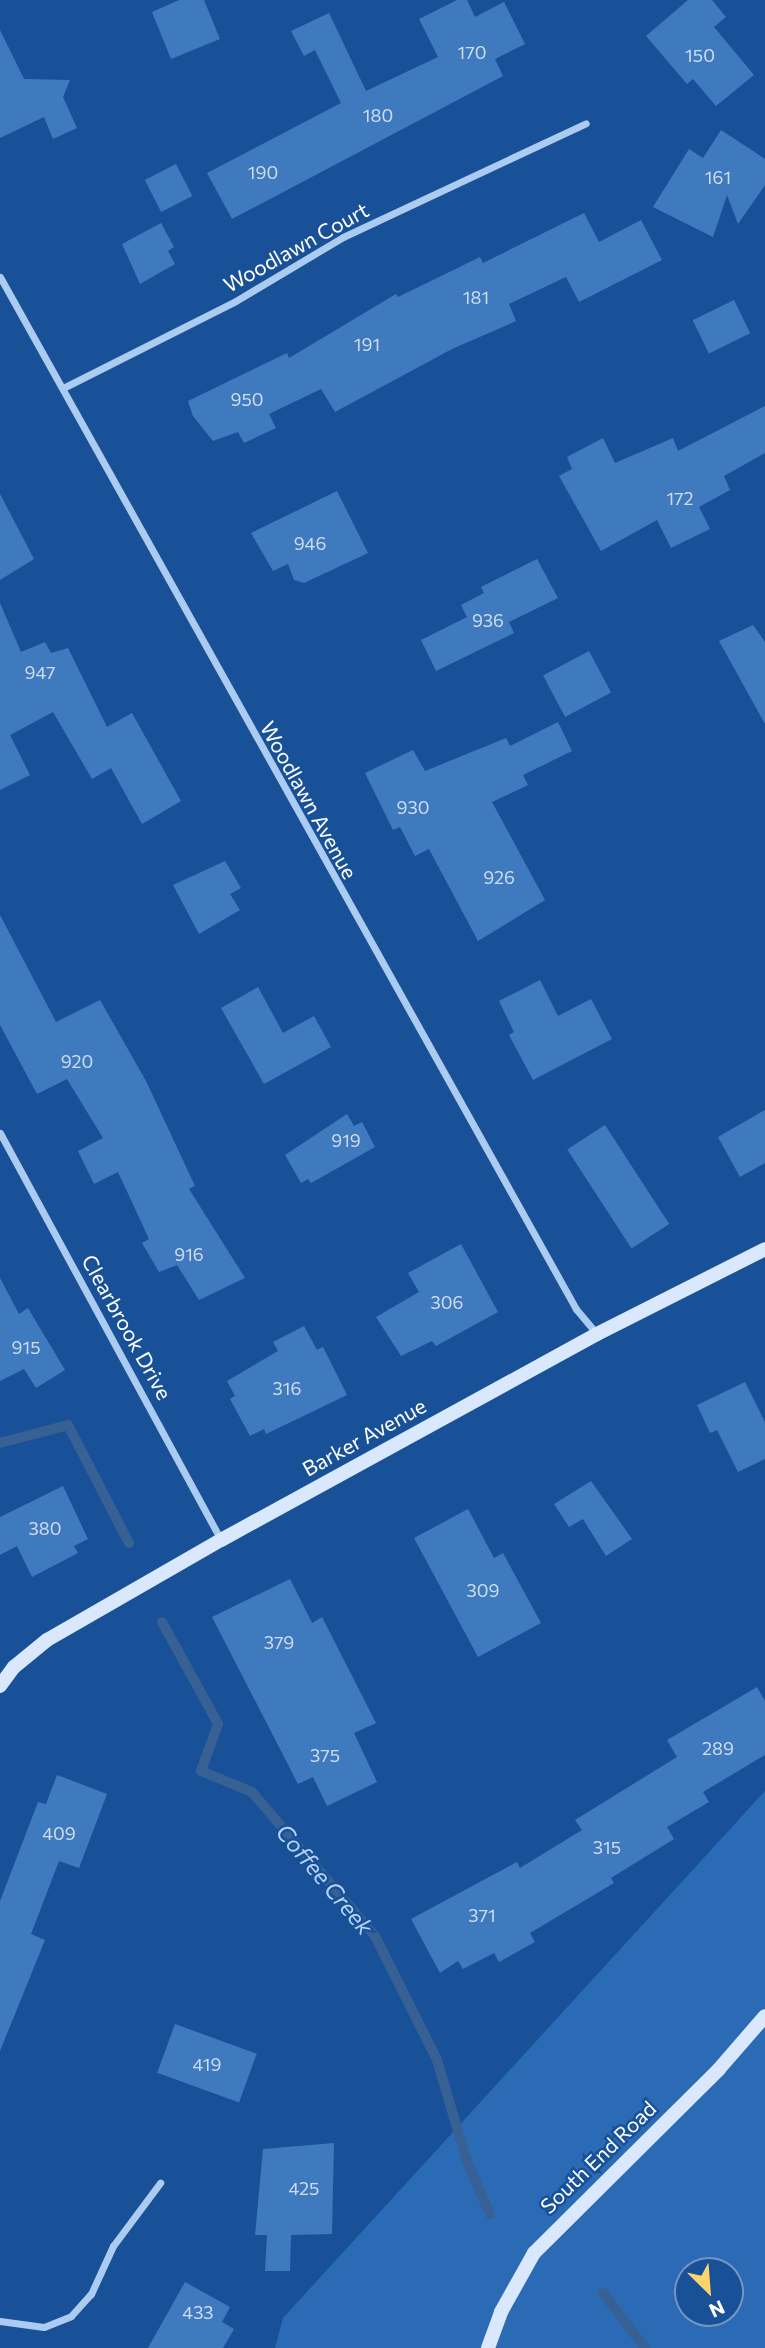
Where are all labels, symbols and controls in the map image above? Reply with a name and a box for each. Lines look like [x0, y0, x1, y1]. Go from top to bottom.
house number: 170 [458, 41, 486, 63]
house number: 150 [685, 44, 715, 66]
house number: 180 [363, 104, 393, 126]
house number: 190 [248, 161, 278, 183]
house number: 161 [705, 166, 731, 188]
street label: Woodlawn Court [219, 197, 373, 297]
house number: 181 [463, 286, 489, 308]
house number: 191 [354, 333, 380, 355]
house number: 950 [230, 388, 264, 410]
house number: 172 [666, 487, 694, 509]
house number: 946 [294, 532, 326, 554]
house number: 936 [472, 609, 504, 631]
house number: 947 [25, 661, 55, 683]
street label: Woodlawn Avenue [255, 717, 363, 883]
house number: 930 [397, 796, 429, 818]
house number: 926 [483, 866, 515, 888]
house number: 920 [61, 1050, 93, 1072]
house number: 919 [331, 1129, 361, 1151]
house number: 916 [174, 1243, 204, 1265]
street label: Clearbrook Drive [77, 1250, 177, 1404]
house number: 306 [431, 1291, 463, 1313]
house number: 915 [12, 1336, 40, 1358]
house number: 316 [273, 1377, 301, 1399]
street label: Barker Avenue [298, 1393, 430, 1481]
house number: 380 [29, 1517, 61, 1539]
house number: 309 [467, 1579, 499, 1601]
house number: 379 [264, 1631, 294, 1653]
house number: 289 [702, 1737, 734, 1759]
house number: 375 [310, 1744, 340, 1766]
water label: Coffee Creek [271, 1818, 379, 1940]
house number: 409 [42, 1822, 76, 1844]
house number: 315 [593, 1836, 621, 1858]
house number: 371 [468, 1904, 496, 1926]
house number: 419 [193, 2053, 221, 2075]
street label: South End Road [535, 2096, 661, 2218]
house number: 425 [289, 2177, 319, 2199]
north arrow [674, 2257, 744, 2327]
text: N [706, 2296, 729, 2323]
house number: 433 [182, 2301, 214, 2323]

